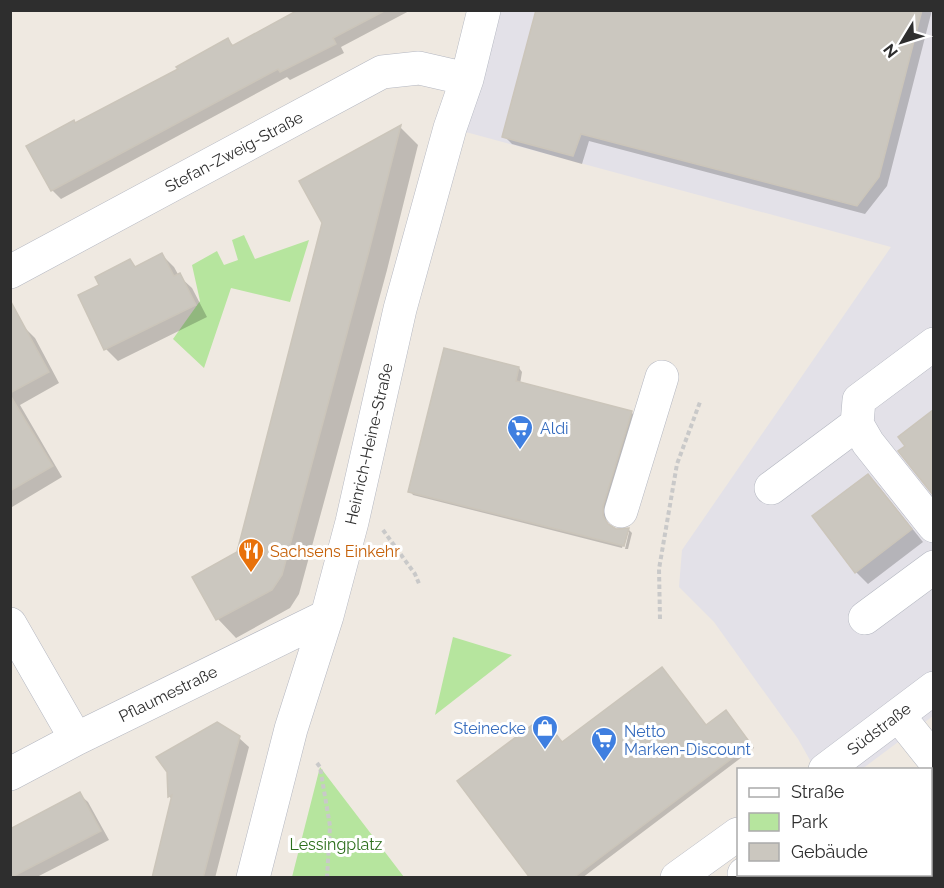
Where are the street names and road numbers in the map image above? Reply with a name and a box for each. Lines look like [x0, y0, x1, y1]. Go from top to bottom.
street label: Stefan-Zweig-Straße [162, 108, 306, 196]
street label: Heinrich-Heine-Straße [341, 361, 397, 527]
street label: Pflaumestraße [116, 662, 220, 726]
street label: Südstraße [843, 699, 915, 759]

